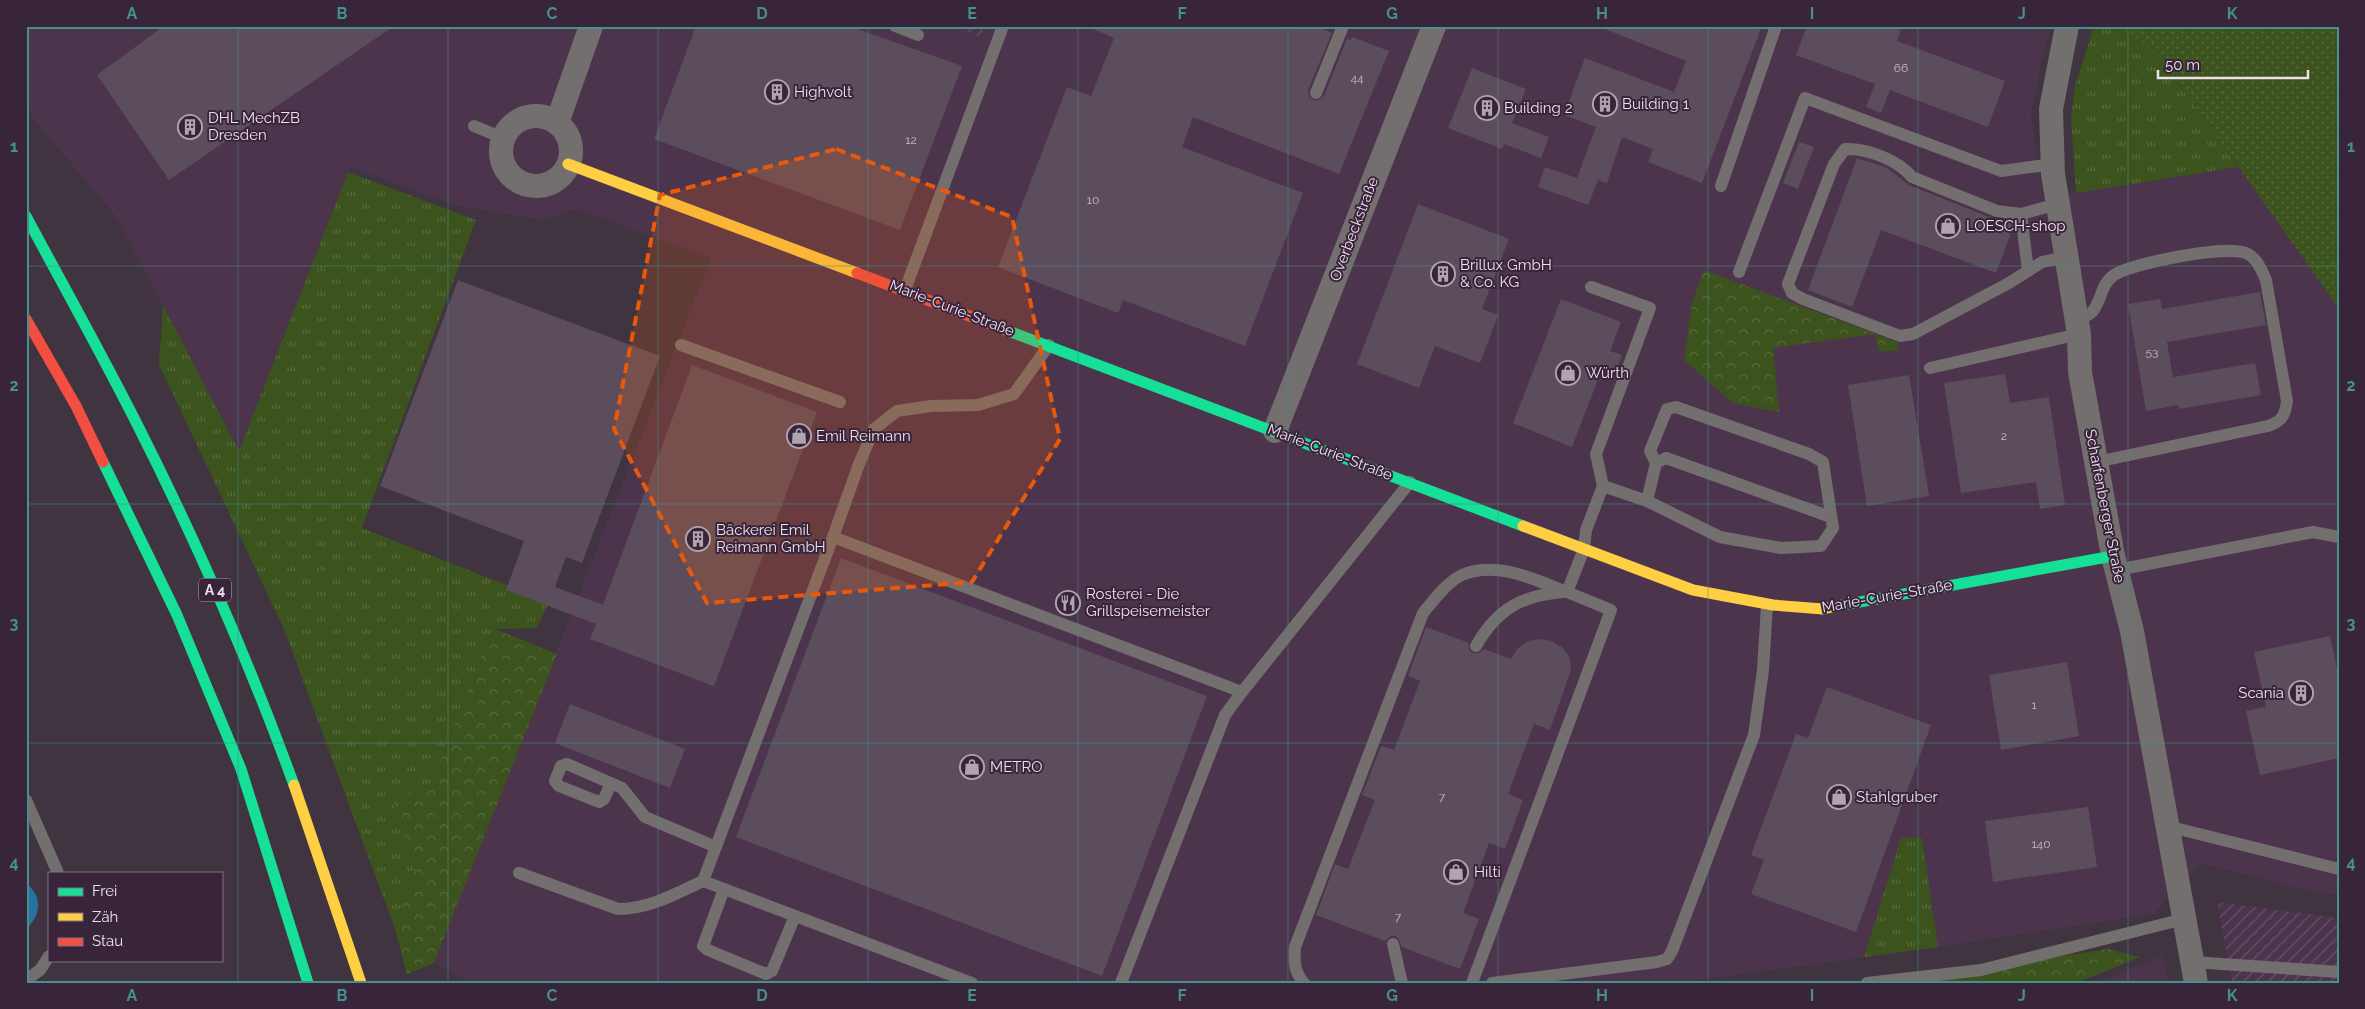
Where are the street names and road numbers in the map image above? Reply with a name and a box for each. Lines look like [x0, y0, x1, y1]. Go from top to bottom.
street label: Overbeckstraße [1326, 174, 1382, 284]
street label: Marie-Curie-Straße [887, 276, 1017, 340]
street label: Marie-Curie-Straße [1265, 420, 1395, 484]
street label: Scharfenberger Straße [2081, 428, 2129, 585]
street label: Marie-Curie-Straße [1820, 576, 1954, 616]
road number: A 4 [199, 578, 231, 602]

